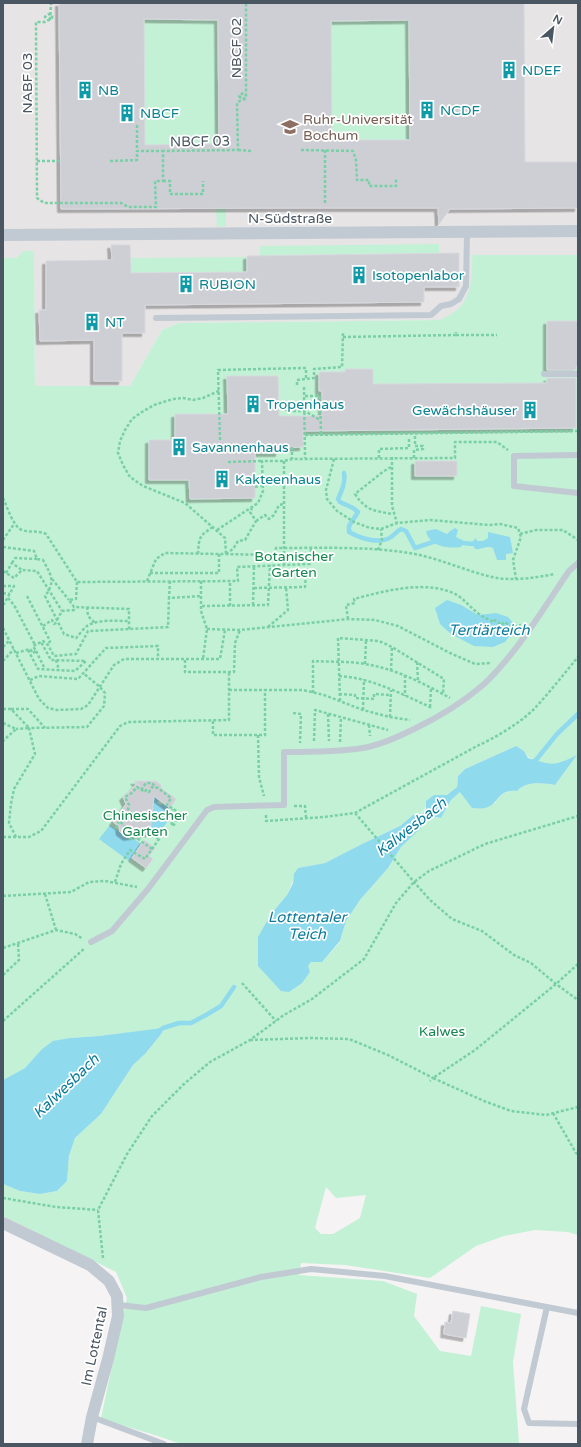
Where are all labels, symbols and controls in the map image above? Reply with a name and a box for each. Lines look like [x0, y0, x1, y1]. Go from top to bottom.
north arrow [533, 8, 573, 48]
text: N [551, 12, 564, 27]
street label: NBCF 02 [228, 18, 245, 78]
street label: NABF 03 [19, 52, 36, 114]
building icon: NDEF [499, 60, 519, 80]
place label: NDEF [522, 62, 562, 79]
building icon: NB [75, 80, 95, 100]
place label: NB [98, 82, 119, 99]
building icon: NCDF [417, 100, 437, 120]
place label: NCDF [440, 102, 480, 119]
building icon: NBCF [117, 103, 137, 123]
place label: NBCF [140, 105, 180, 122]
place label: Ruhr-Universität Bochum [303, 111, 413, 144]
school or university icon: Ruhr-Universität Bochum [280, 117, 300, 137]
street label: NBCF 03 [170, 132, 230, 151]
street label: N-Südstraße [248, 210, 332, 227]
building icon: Isotopenlabor [349, 265, 369, 285]
place label: Isotopenlabor [372, 267, 465, 284]
building icon: RUBION [176, 274, 196, 294]
place label: RUBION [199, 276, 256, 293]
building icon: NT [82, 312, 102, 332]
place label: NT [105, 314, 125, 331]
building icon: Tropenhaus [243, 394, 263, 414]
place label: Tropenhaus [266, 396, 344, 413]
building icon: Gewächshäuser [520, 400, 540, 420]
place label: Gewächshäuser [412, 402, 518, 419]
building icon: Savannenhaus [169, 437, 189, 457]
place label: Savannenhaus [192, 439, 289, 456]
building icon: Kakteenhaus [212, 469, 232, 489]
place label: Kakteenhaus [235, 471, 321, 488]
park label: Botanischer Garten [254, 548, 334, 581]
water label: Tertiärteich [448, 621, 530, 639]
water label: Kalwesbach [372, 793, 451, 860]
park label: Chinesischer Garten [103, 807, 188, 840]
water label: Lottentaler Teich [268, 908, 349, 943]
park label: Kalwes [419, 1023, 465, 1040]
water label: Kalwesbach [29, 1050, 103, 1122]
street label: Im Lottental [78, 1305, 111, 1387]

